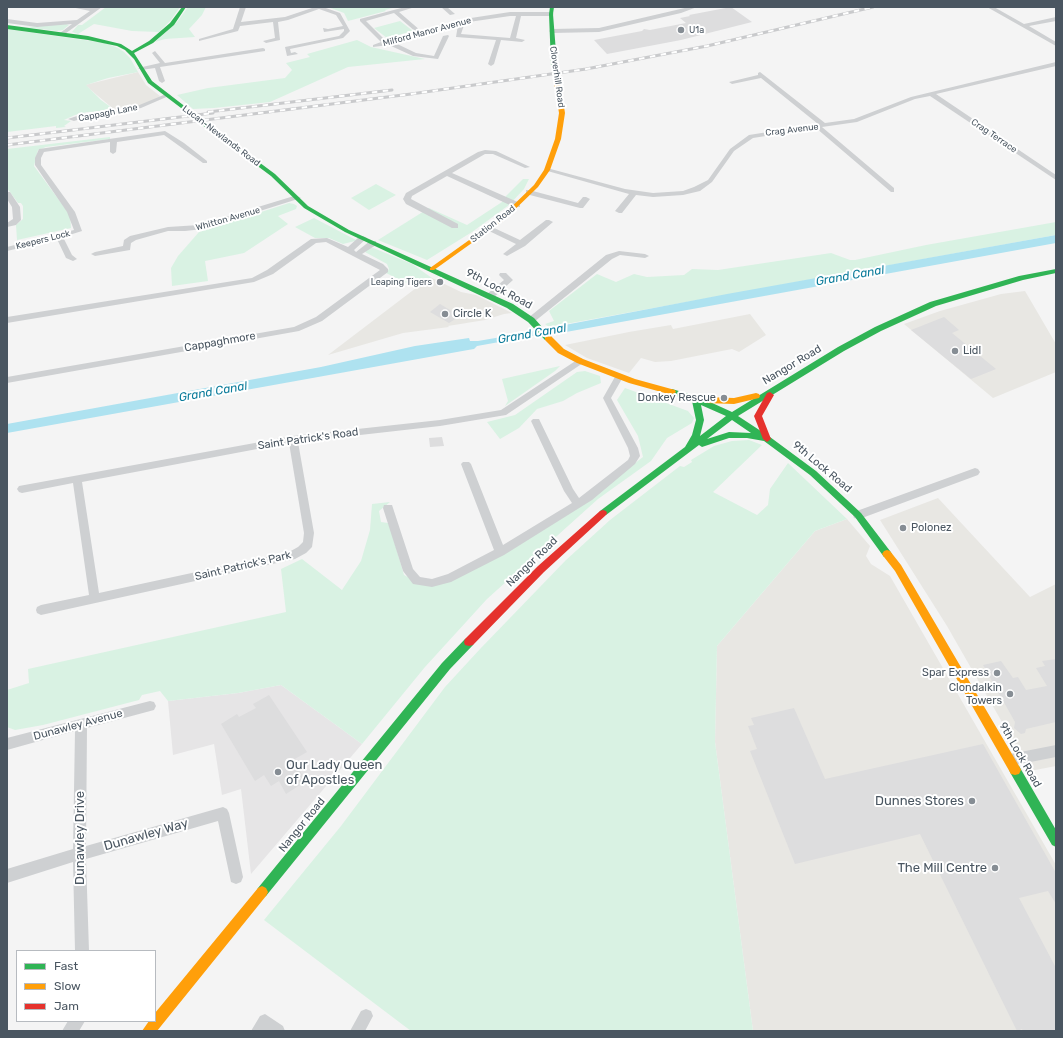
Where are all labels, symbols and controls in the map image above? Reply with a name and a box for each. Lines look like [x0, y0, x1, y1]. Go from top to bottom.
street label: Milford Manor Avenue [382, 15, 472, 49]
marker: U1a [676, 25, 686, 35]
place label: U1a [689, 25, 704, 35]
street label: Cloverhill Road [547, 46, 567, 108]
street label: Cappagh Lane [77, 102, 139, 124]
street label: Lucan-Newlands Road [180, 103, 262, 169]
street label: Crag Terrace [969, 117, 1019, 155]
street label: Crag Avenue [765, 121, 819, 139]
street label: Station Road [468, 203, 518, 245]
street label: Whitton Avenue [195, 205, 261, 233]
street label: Keepers Lock [15, 228, 71, 252]
water label: Grand Canal [815, 263, 885, 289]
street label: 9th Lock Road [464, 266, 534, 312]
place label: Leaping Tigers [371, 277, 432, 287]
marker: Leaping Tigers [435, 277, 445, 287]
place label: Circle K [453, 307, 491, 321]
marker: Circle K [440, 309, 450, 319]
water label: Grand Canal [497, 321, 567, 347]
street label: Cappaghmore [183, 329, 257, 355]
street label: Nangor Road [760, 342, 824, 388]
place label: Lidl [963, 344, 981, 358]
marker: Lidl [950, 346, 960, 356]
water label: Grand Canal [178, 379, 248, 405]
place label: Donkey Rescue [638, 391, 716, 405]
marker: Donkey Rescue [719, 393, 729, 403]
street label: Saint Patrick's Road [257, 425, 359, 453]
street label: 9th Lock Road [790, 438, 854, 496]
place label: Polonez [911, 521, 952, 535]
marker: Polonez [898, 523, 908, 533]
street label: Nangor Road [504, 534, 560, 590]
street label: Saint Patrick's Park [194, 549, 292, 583]
place label: Spar Express [922, 666, 989, 680]
marker: Spar Express [992, 668, 1002, 678]
place label: Clondalkin Towers [949, 681, 1002, 707]
marker: Clondalkin Towers [1005, 689, 1015, 699]
street label: Dunawley Avenue [32, 707, 124, 743]
street label: 9th Lock Road [996, 720, 1044, 790]
place label: Our Lady Queen of Apostles [286, 757, 382, 788]
marker: Our Lady Queen of Apostles [273, 767, 283, 777]
street label: Dunawley Drive [72, 791, 88, 885]
place label: Dunnes Stores [875, 793, 964, 809]
street label: Nangor Road [276, 795, 328, 855]
marker: Dunnes Stores [967, 796, 977, 806]
street label: Dunawley Way [102, 815, 190, 855]
place label: The Mill Centre [897, 860, 987, 876]
marker: The Mill Centre [990, 863, 1000, 873]
legend [16, 950, 156, 1022]
text: Fast [54, 959, 78, 973]
text: Slow [54, 979, 81, 993]
text: Jam [54, 999, 79, 1013]

